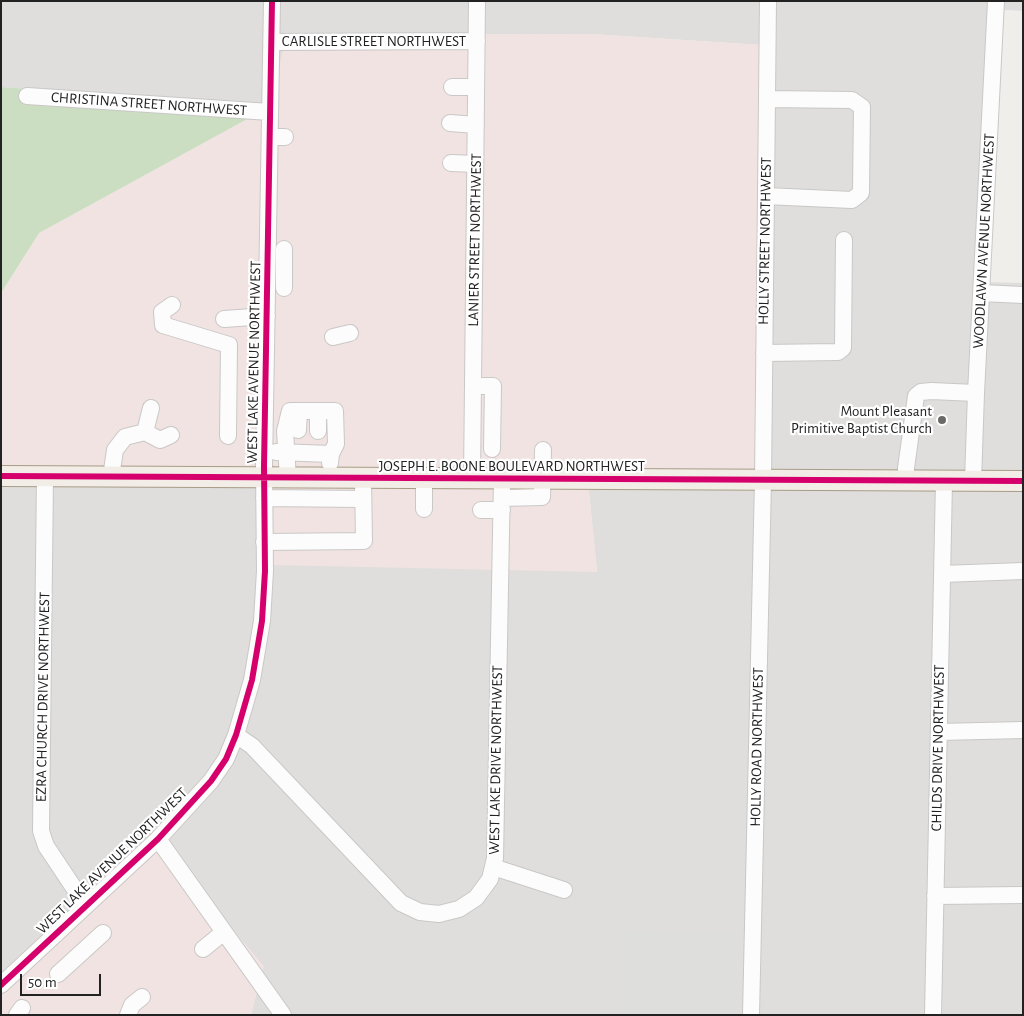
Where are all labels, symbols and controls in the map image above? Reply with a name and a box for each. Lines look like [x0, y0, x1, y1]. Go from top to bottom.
street label: CARLISLE STREET NORTHWEST [282, 32, 466, 50]
street label: CHRISTINA STREET NORTHWEST [50, 88, 248, 120]
street label: WOODLAWN AVENUE NORTHWEST [969, 133, 999, 349]
street label: LANIER STREET NORTHWEST [464, 153, 486, 327]
street label: HOLLY STREET NORTHWEST [755, 157, 775, 325]
street label: WEST LAKE AVENUE NORTHWEST [243, 260, 265, 464]
place label: Mount Pleasant Primitive Baptist Church [791, 402, 932, 437]
marker: Mount Pleasant Primitive Baptist Church [936, 414, 948, 426]
street label: JOSEPH E. BOONE BOULEVARD NORTHWEST [379, 457, 645, 475]
street label: EZRA CHURCH DRIVE NORTHWEST [32, 592, 54, 802]
street label: CHILDS DRIVE NORTHWEST [928, 664, 948, 832]
street label: WEST LAKE DRIVE NORTHWEST [485, 665, 507, 855]
street label: HOLLY ROAD NORTHWEST [747, 667, 767, 827]
street label: WEST LAKE AVENUE NORTHWEST [33, 784, 191, 938]
scale bar [22, 964, 104, 996]
text: 50 m [28, 975, 57, 990]

